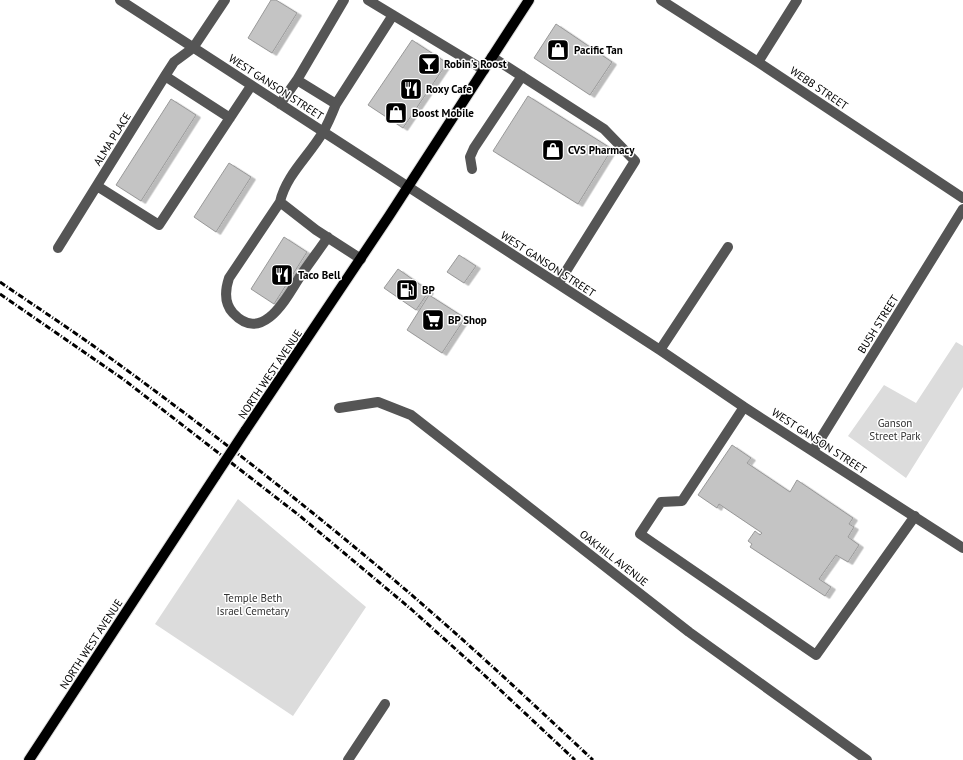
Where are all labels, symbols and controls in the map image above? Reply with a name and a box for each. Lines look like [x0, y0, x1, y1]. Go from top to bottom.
shop icon: Pacific Tan [545, 37, 571, 63]
place label: Pacific Tan [574, 43, 623, 57]
street label: WEST GANSON STREET [226, 51, 326, 123]
bar icon: Robin's Roost [416, 51, 442, 77]
place label: Robin's Roost [444, 57, 507, 71]
street label: WEBB STREET [787, 63, 851, 113]
restaurant icon: Roxy Cafe [398, 76, 424, 102]
place label: Roxy Cafe [426, 82, 472, 96]
shop icon: Boost Mobile [383, 100, 409, 126]
place label: Boost Mobile [412, 106, 474, 120]
street label: ALMA PLACE [90, 110, 134, 168]
shop icon: CVS Pharmacy [540, 137, 566, 163]
place label: CVS Pharmacy [568, 143, 635, 157]
street label: WEST GANSON STREET [498, 228, 598, 300]
restaurant icon: Taco Bell [269, 262, 295, 288]
place label: Taco Bell [298, 268, 341, 282]
fuel station icon: BP [394, 277, 420, 303]
place label: BP [422, 283, 436, 297]
street label: BUSH STREET [855, 292, 901, 356]
supermarket icon: BP Shop [420, 307, 446, 333]
place label: BP Shop [448, 313, 487, 327]
street label: NORTH WEST AVENUE [235, 327, 305, 421]
street label: WEST GANSON STREET [769, 405, 869, 477]
park label: Ganson Street Park [869, 416, 921, 443]
street label: OAKHILL AVENUE [577, 527, 651, 589]
park label: Temple Beth Israel Cemetary [217, 591, 290, 618]
street label: NORTH WEST AVENUE [57, 596, 125, 692]

